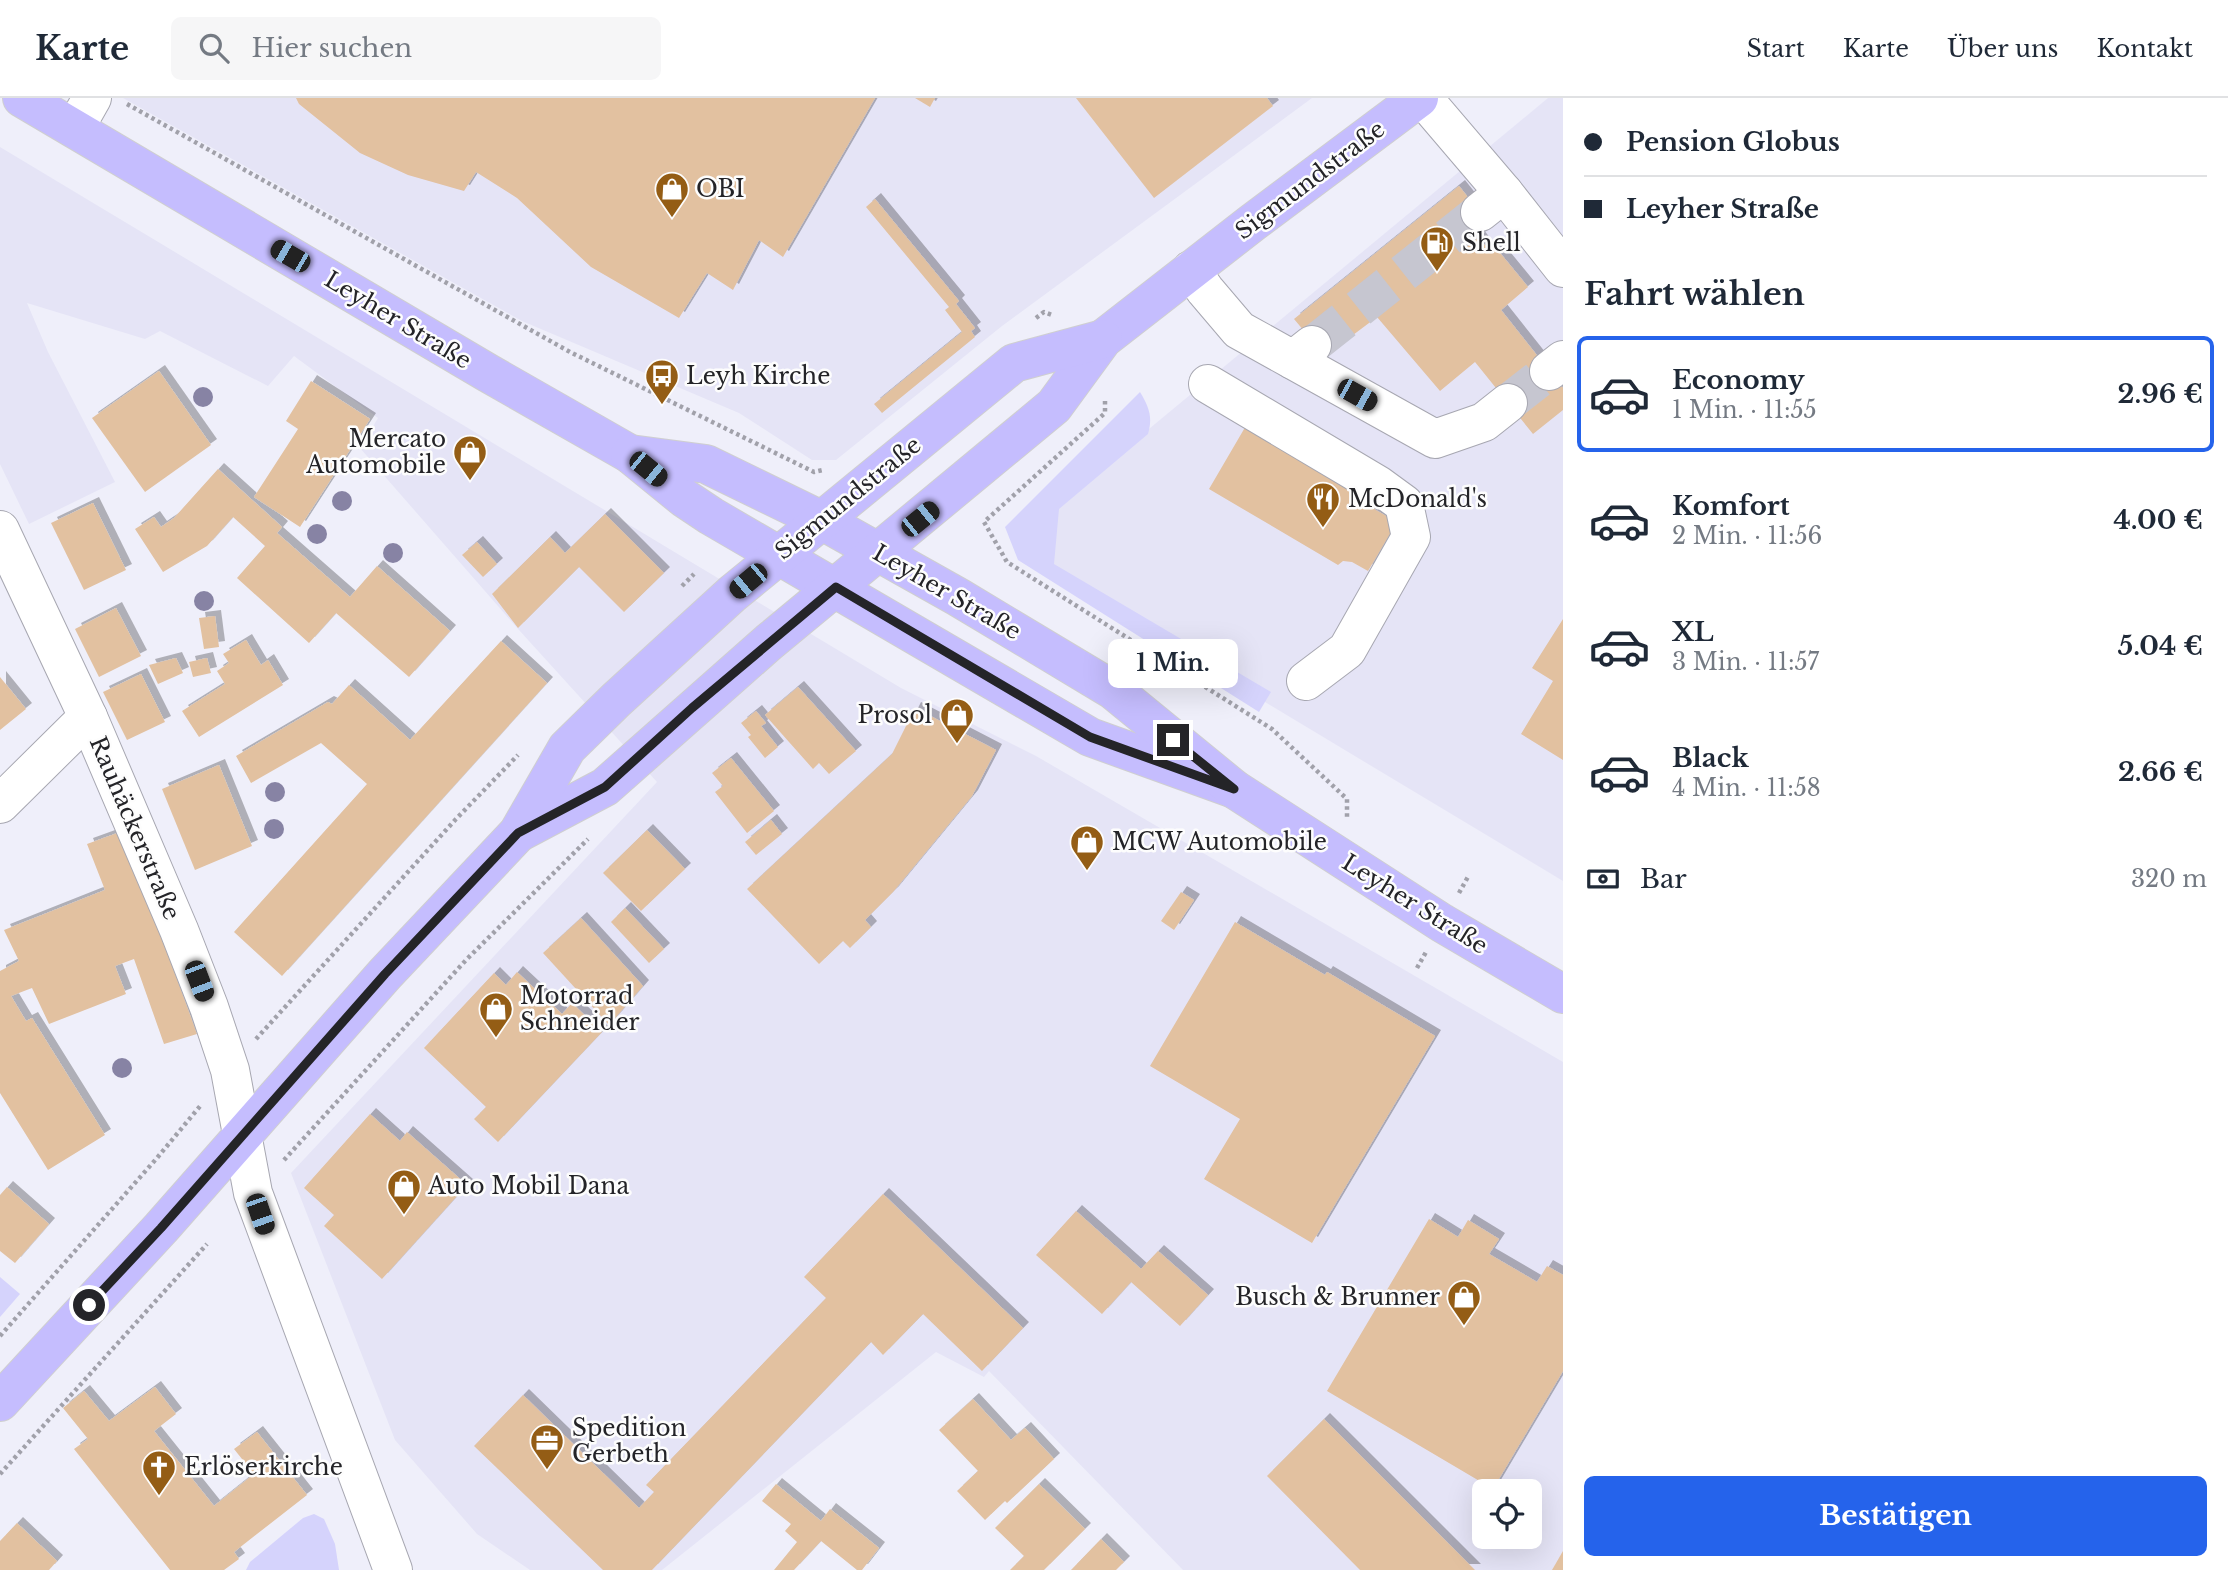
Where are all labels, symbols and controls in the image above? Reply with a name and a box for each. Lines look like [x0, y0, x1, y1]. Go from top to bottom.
search box [171, 17, 661, 80]
text: Karte [35, 28, 129, 69]
icon: search [195, 29, 233, 67]
text: Hier suchen [251, 32, 412, 64]
text: Start [1747, 34, 1805, 63]
text: Karte [1843, 34, 1909, 63]
text: Über uns [1947, 34, 2059, 63]
text: Kontakt [2097, 34, 2193, 63]
street label: Sigmundstraße [1230, 115, 1390, 245]
text: Pension Globus [1626, 126, 1840, 158]
shop icon: OBI [653, 170, 691, 219]
place label: OBI [696, 175, 745, 203]
text: Leyher Straße [1626, 193, 1819, 225]
fuel station icon: Shell [1418, 224, 1456, 273]
place label: Shell [1462, 229, 1521, 257]
car [267, 236, 314, 276]
street label: Leyher Straße [320, 265, 476, 375]
text: Fahrt wählen [1584, 274, 1805, 314]
bus stop icon: Leyh Kirche [643, 357, 681, 406]
place label: Leyh Kirche [686, 362, 830, 390]
icon: car [1588, 363, 1651, 426]
text: Economy [1672, 364, 1805, 396]
car [1334, 376, 1381, 414]
text: 2.96 € [2118, 378, 2203, 410]
text: 1 Min. · 11:55 [1672, 396, 1817, 424]
place label: Mercato Automobile [305, 425, 446, 479]
street label: Sigmundstraße [769, 431, 927, 565]
shop icon: Mercato Automobile [451, 433, 489, 482]
car [626, 448, 671, 490]
restaurant icon: McDonald's [1304, 480, 1342, 529]
place label: McDonald's [1348, 485, 1487, 513]
icon: car [1588, 489, 1651, 552]
text: Komfort [1672, 490, 1790, 522]
car [898, 498, 943, 540]
text: 4.00 € [2114, 504, 2203, 536]
text: 2 Min. · 11:56 [1672, 522, 1822, 550]
street label: Leyher Straße [868, 538, 1026, 646]
car [726, 559, 771, 603]
icon: car [1588, 615, 1651, 678]
text: XL [1672, 616, 1714, 648]
text: 5.04 € [2118, 630, 2203, 662]
callout: 1 Min. [1108, 638, 1238, 688]
text: 3 Min. · 11:57 [1672, 648, 1819, 676]
text: 1 Min. [1136, 649, 1210, 677]
shop icon: Prosol [938, 696, 976, 745]
place label: Prosol [857, 701, 932, 729]
route end [1157, 724, 1189, 756]
street label: Rauhäckerstraße [84, 732, 186, 924]
icon: car [1588, 741, 1651, 804]
text: Black [1672, 742, 1749, 774]
text: 2.66 € [2118, 756, 2203, 788]
text: 4 Min. · 11:58 [1672, 774, 1821, 802]
shop icon: MCW Automobile [1068, 823, 1106, 872]
place label: MCW Automobile [1112, 828, 1327, 856]
street label: Leyher Straße [1337, 848, 1493, 960]
icon: cash [1584, 860, 1622, 898]
text: Bar [1640, 863, 1687, 895]
text: 320 m [2131, 865, 2207, 893]
car [182, 958, 217, 1004]
place label: Motorrad Schneider [520, 982, 640, 1036]
shop icon: Motorrad Schneider [477, 990, 515, 1039]
shop icon: Auto Mobil Dana [385, 1167, 423, 1216]
place label: Auto Mobil Dana [427, 1172, 629, 1200]
car [244, 1191, 277, 1237]
shop icon: Busch & Brunner [1445, 1278, 1483, 1327]
place label: Busch & Brunner [1235, 1283, 1440, 1311]
route start [73, 1289, 105, 1321]
place label: Spedition Gerbeth [572, 1414, 686, 1468]
office icon: Spedition Gerbeth [528, 1422, 566, 1471]
church icon: Erlöserkirche [140, 1448, 178, 1497]
place label: Erlöserkirche [184, 1453, 343, 1481]
button: Bestätigen [1584, 1476, 2207, 1556]
map controls [1472, 1479, 1542, 1549]
button: locate [1472, 1479, 1542, 1549]

